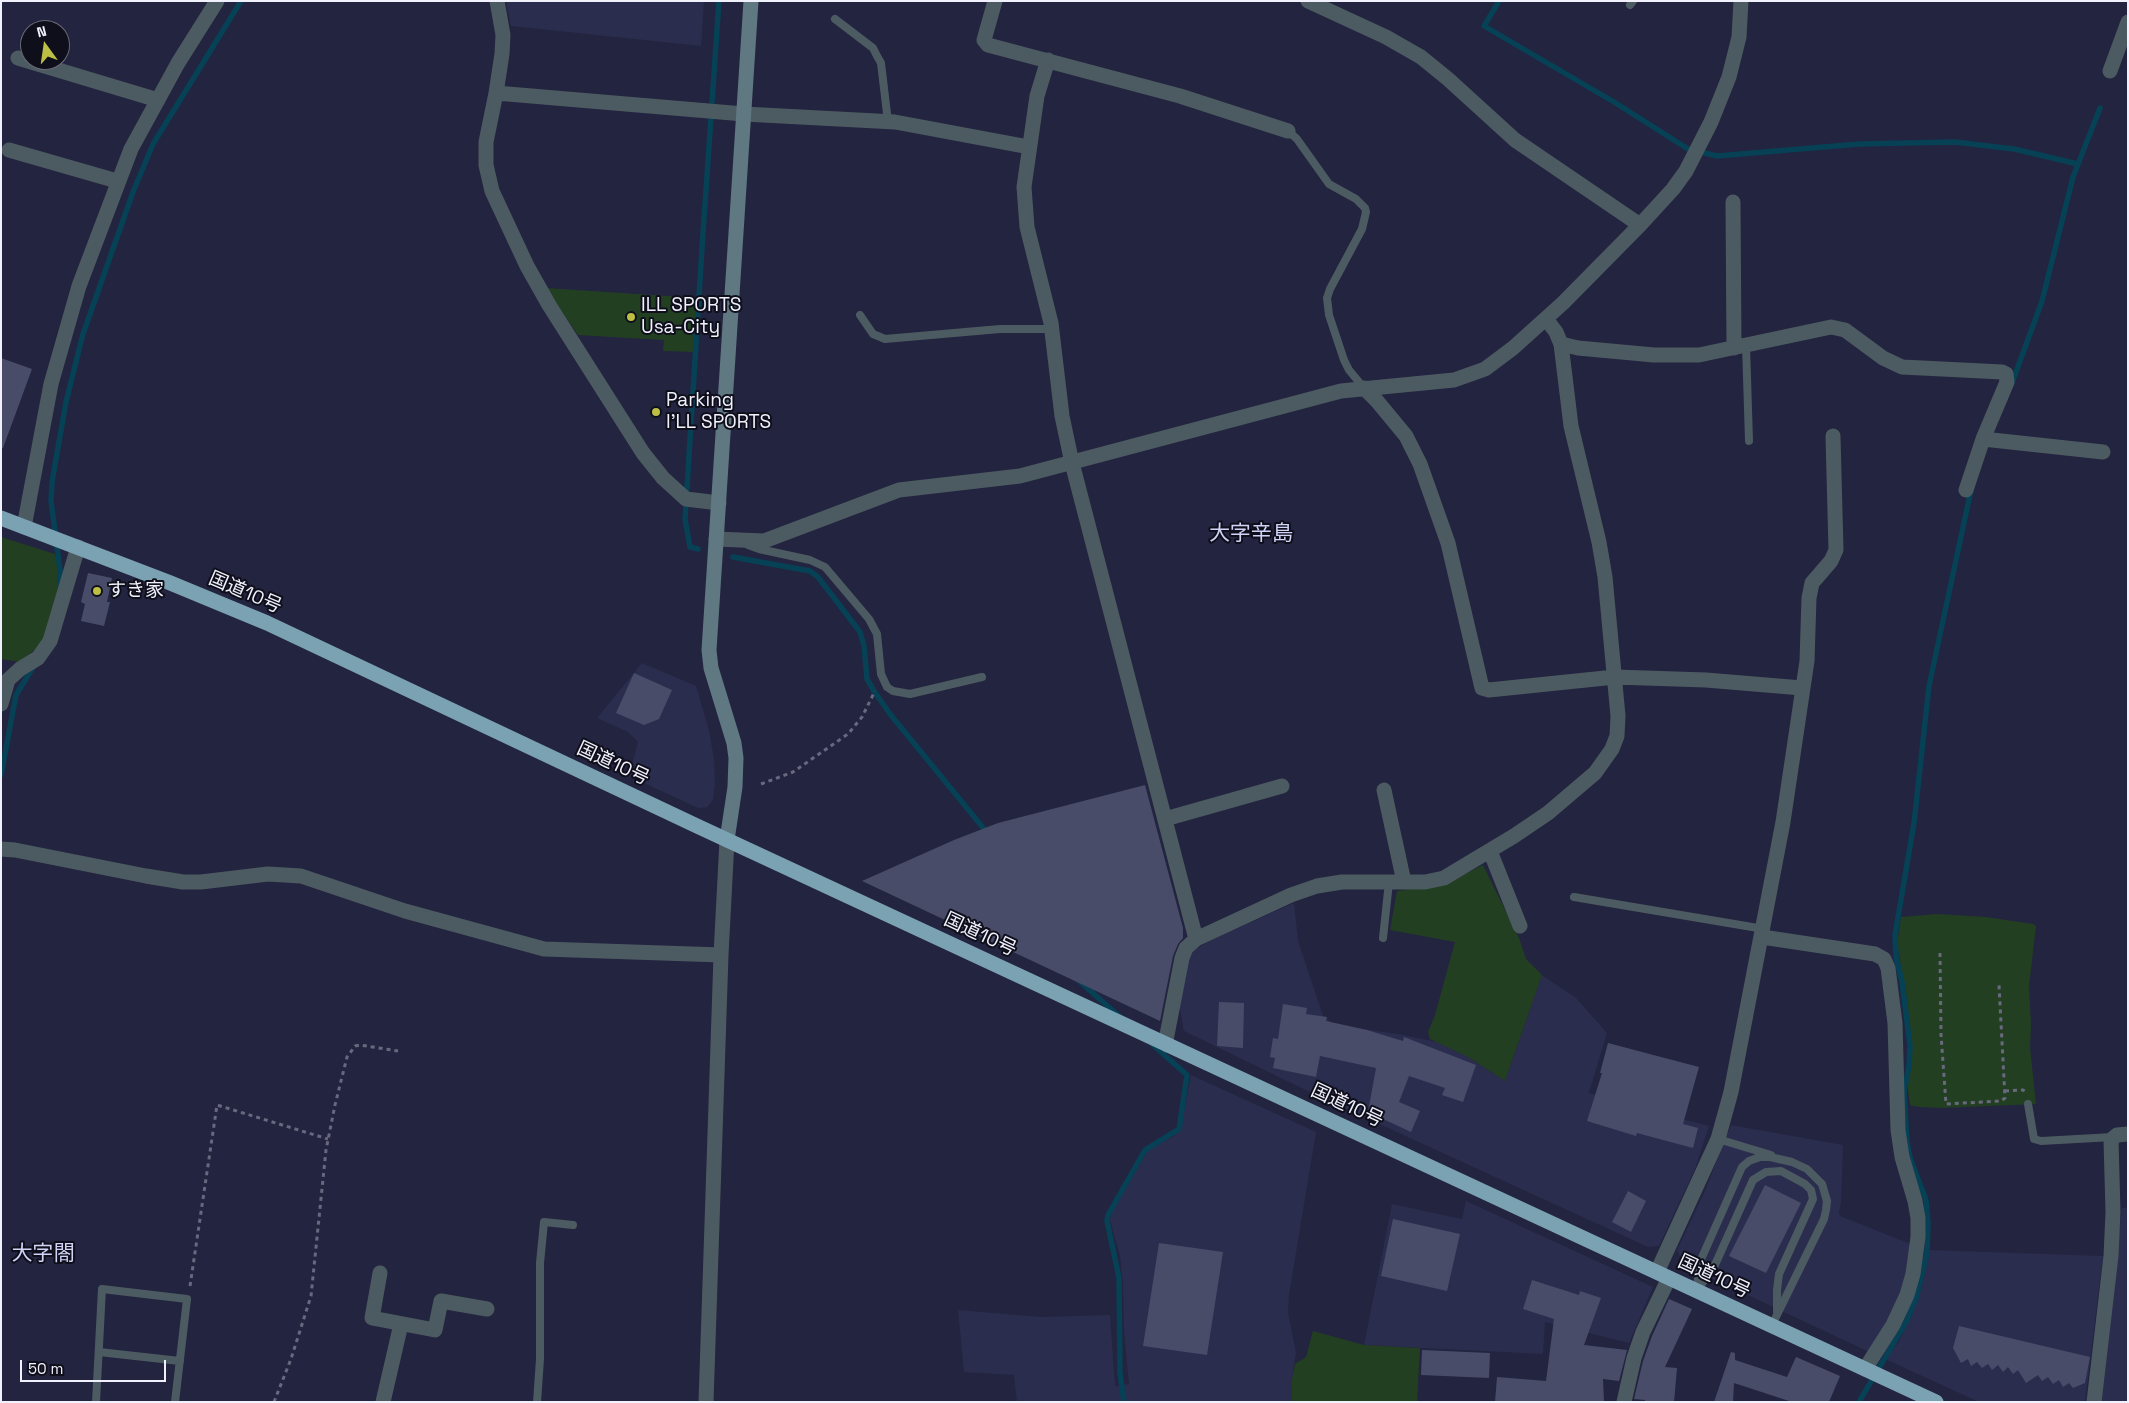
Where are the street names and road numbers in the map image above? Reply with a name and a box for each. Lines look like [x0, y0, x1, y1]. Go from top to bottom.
street label: 国道10号 [205, 567, 285, 619]
street label: 国道10号 [573, 737, 653, 791]
street label: 国道10号 [940, 908, 1020, 962]
street label: 国道10号 [1307, 1079, 1387, 1133]
street label: 国道10号 [1674, 1250, 1754, 1304]

